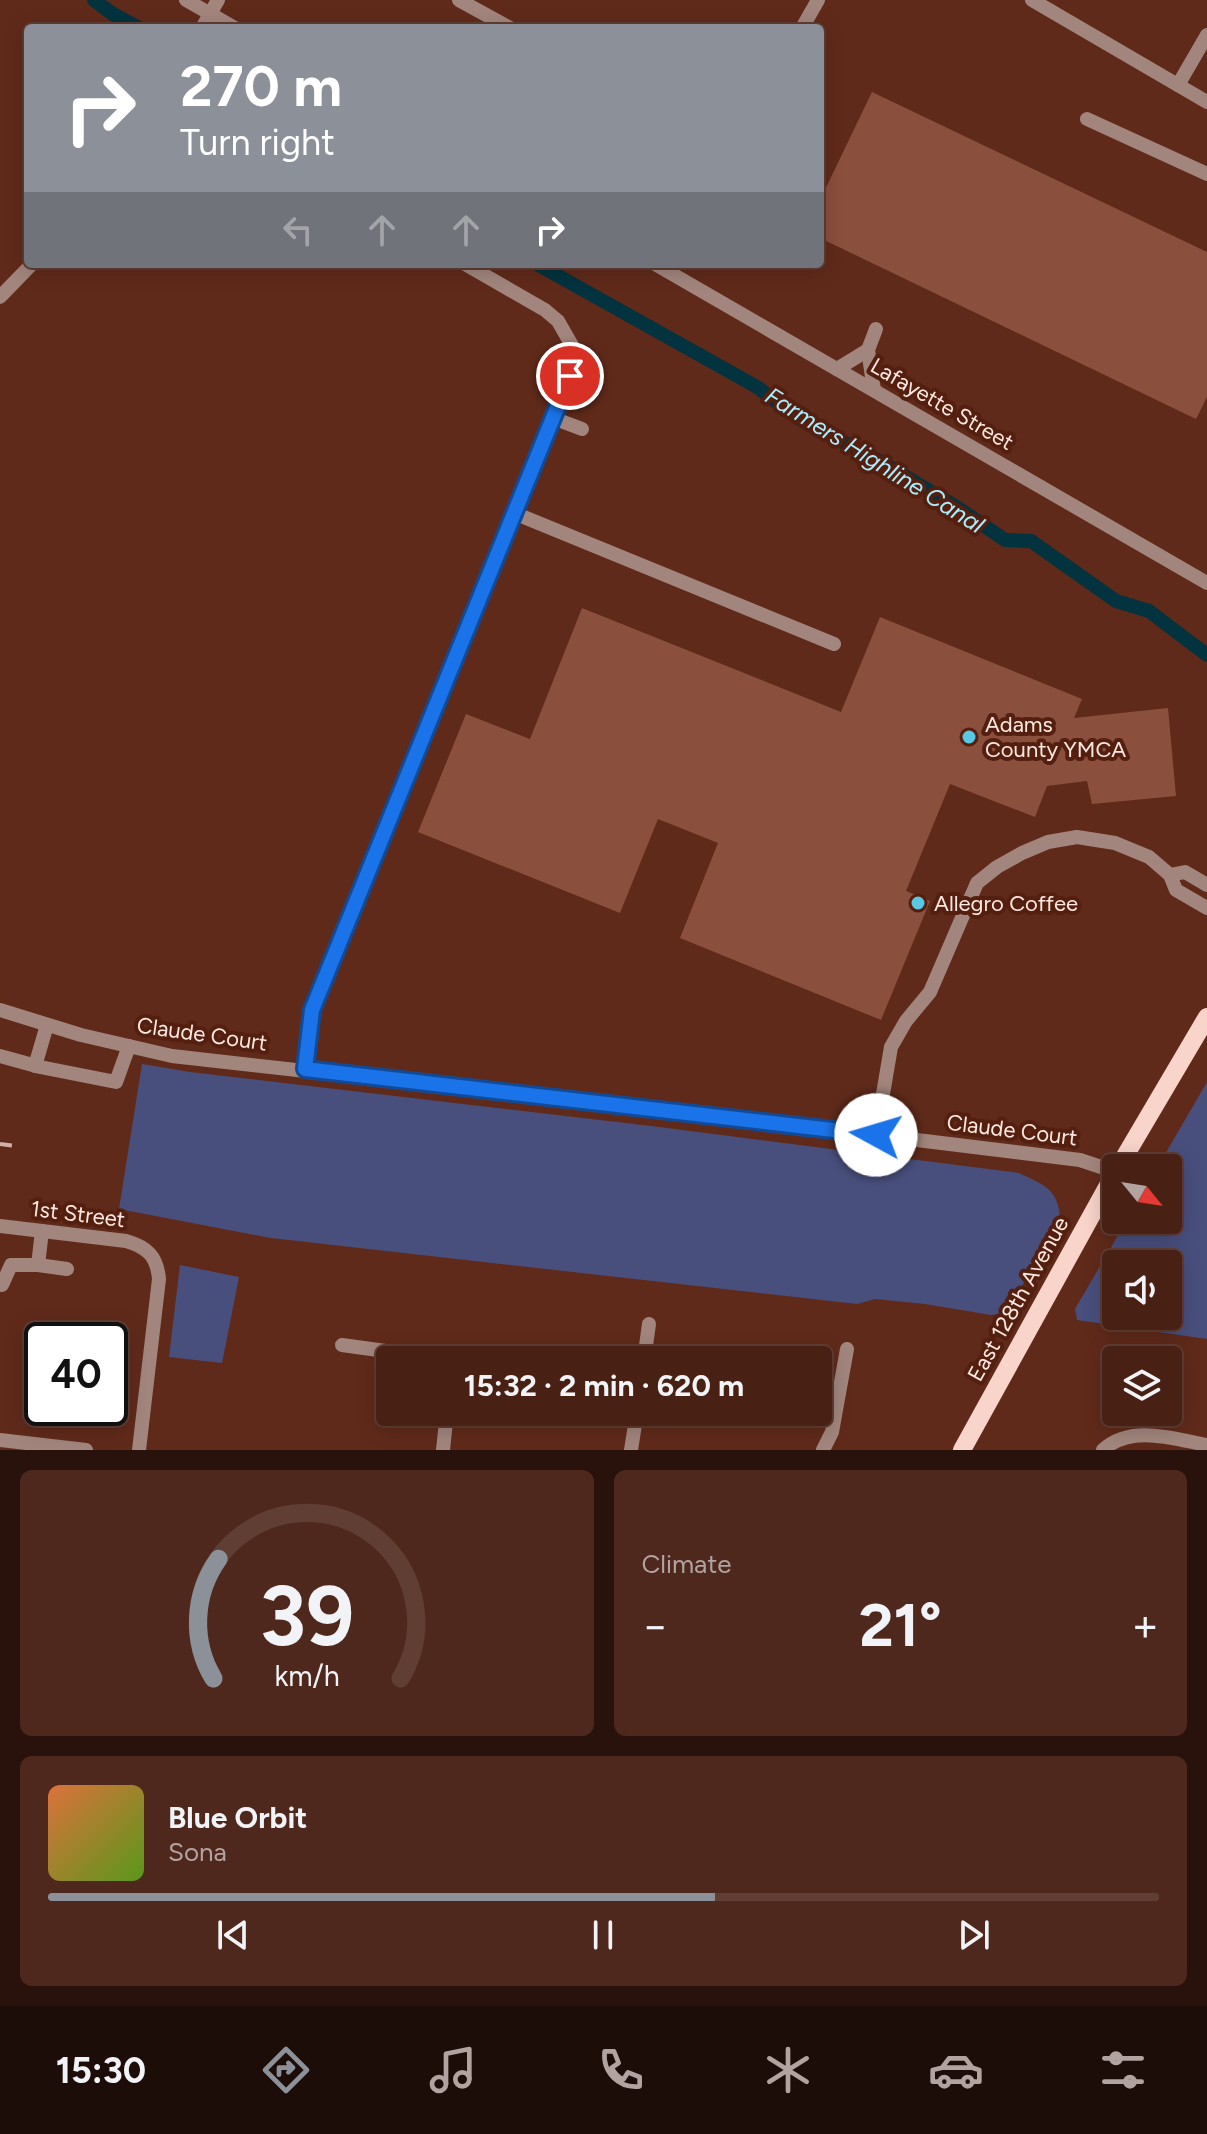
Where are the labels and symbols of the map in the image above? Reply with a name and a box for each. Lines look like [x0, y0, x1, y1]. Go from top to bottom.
pin [536, 342, 604, 410]
street label: Lafayette Street [866, 352, 1018, 456]
water label: Farmers Highline Canal [760, 381, 990, 540]
place label: Adams County YMCA [985, 711, 1126, 763]
marker: Adams County YMCA [960, 728, 978, 746]
place label: Allegro Coffee [934, 890, 1078, 917]
marker: Allegro Coffee [909, 894, 927, 912]
street label: Claude Court [135, 1012, 269, 1056]
position arrow [834, 1093, 918, 1177]
street label: Claude Court [945, 1109, 1079, 1151]
north arrow [1102, 1154, 1182, 1234]
street label: 1st Street [29, 1195, 127, 1233]
street label: East 128th Avenue [962, 1212, 1074, 1386]
speed limit sign: 40 [24, 1322, 128, 1426]

